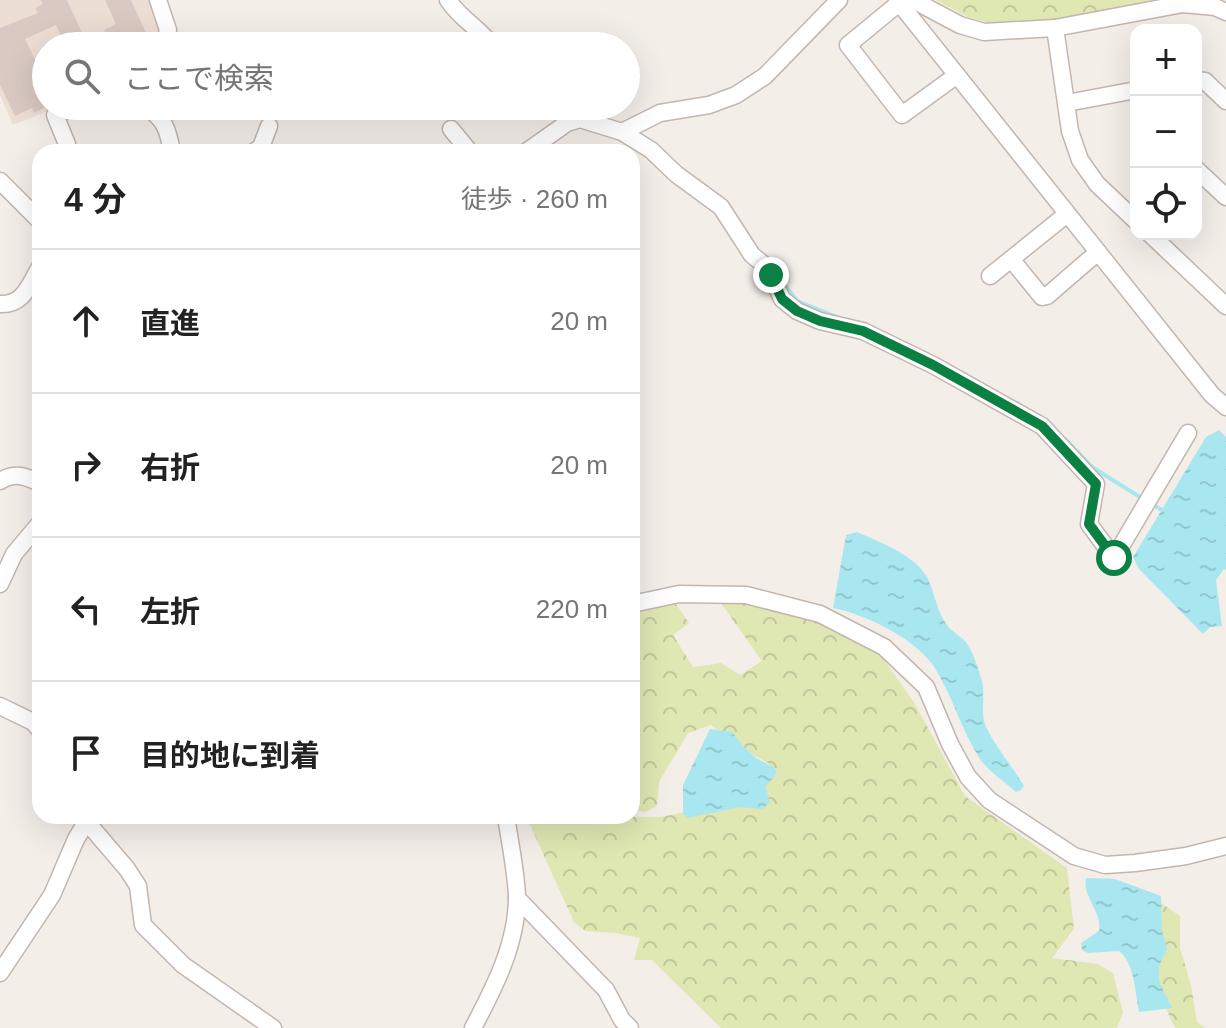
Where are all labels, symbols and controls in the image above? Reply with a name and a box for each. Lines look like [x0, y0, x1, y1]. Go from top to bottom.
map controls [1130, 24, 1202, 240]
button: + [1130, 24, 1202, 96]
search box [32, 32, 640, 120]
icon: search [60, 54, 104, 98]
text: ここで検索 [124, 62, 274, 95]
button: − [1130, 96, 1202, 168]
button: locate [1130, 168, 1202, 240]
text: 4 分 [64, 180, 126, 218]
text: 徒歩 · 260 m [461, 184, 608, 214]
route end [753, 257, 789, 293]
icon: ahead [64, 299, 108, 343]
text: 20 m [550, 306, 608, 336]
text: 直進 [140, 307, 200, 340]
icon: right [64, 443, 108, 487]
text: 20 m [550, 450, 608, 480]
text: 右折 [140, 451, 200, 484]
route start [1096, 540, 1132, 576]
icon: left [64, 587, 108, 631]
text: 220 m [536, 594, 608, 624]
text: 左折 [140, 595, 200, 628]
icon: arrive [64, 731, 108, 775]
text: 目的地に到着 [140, 739, 320, 772]

